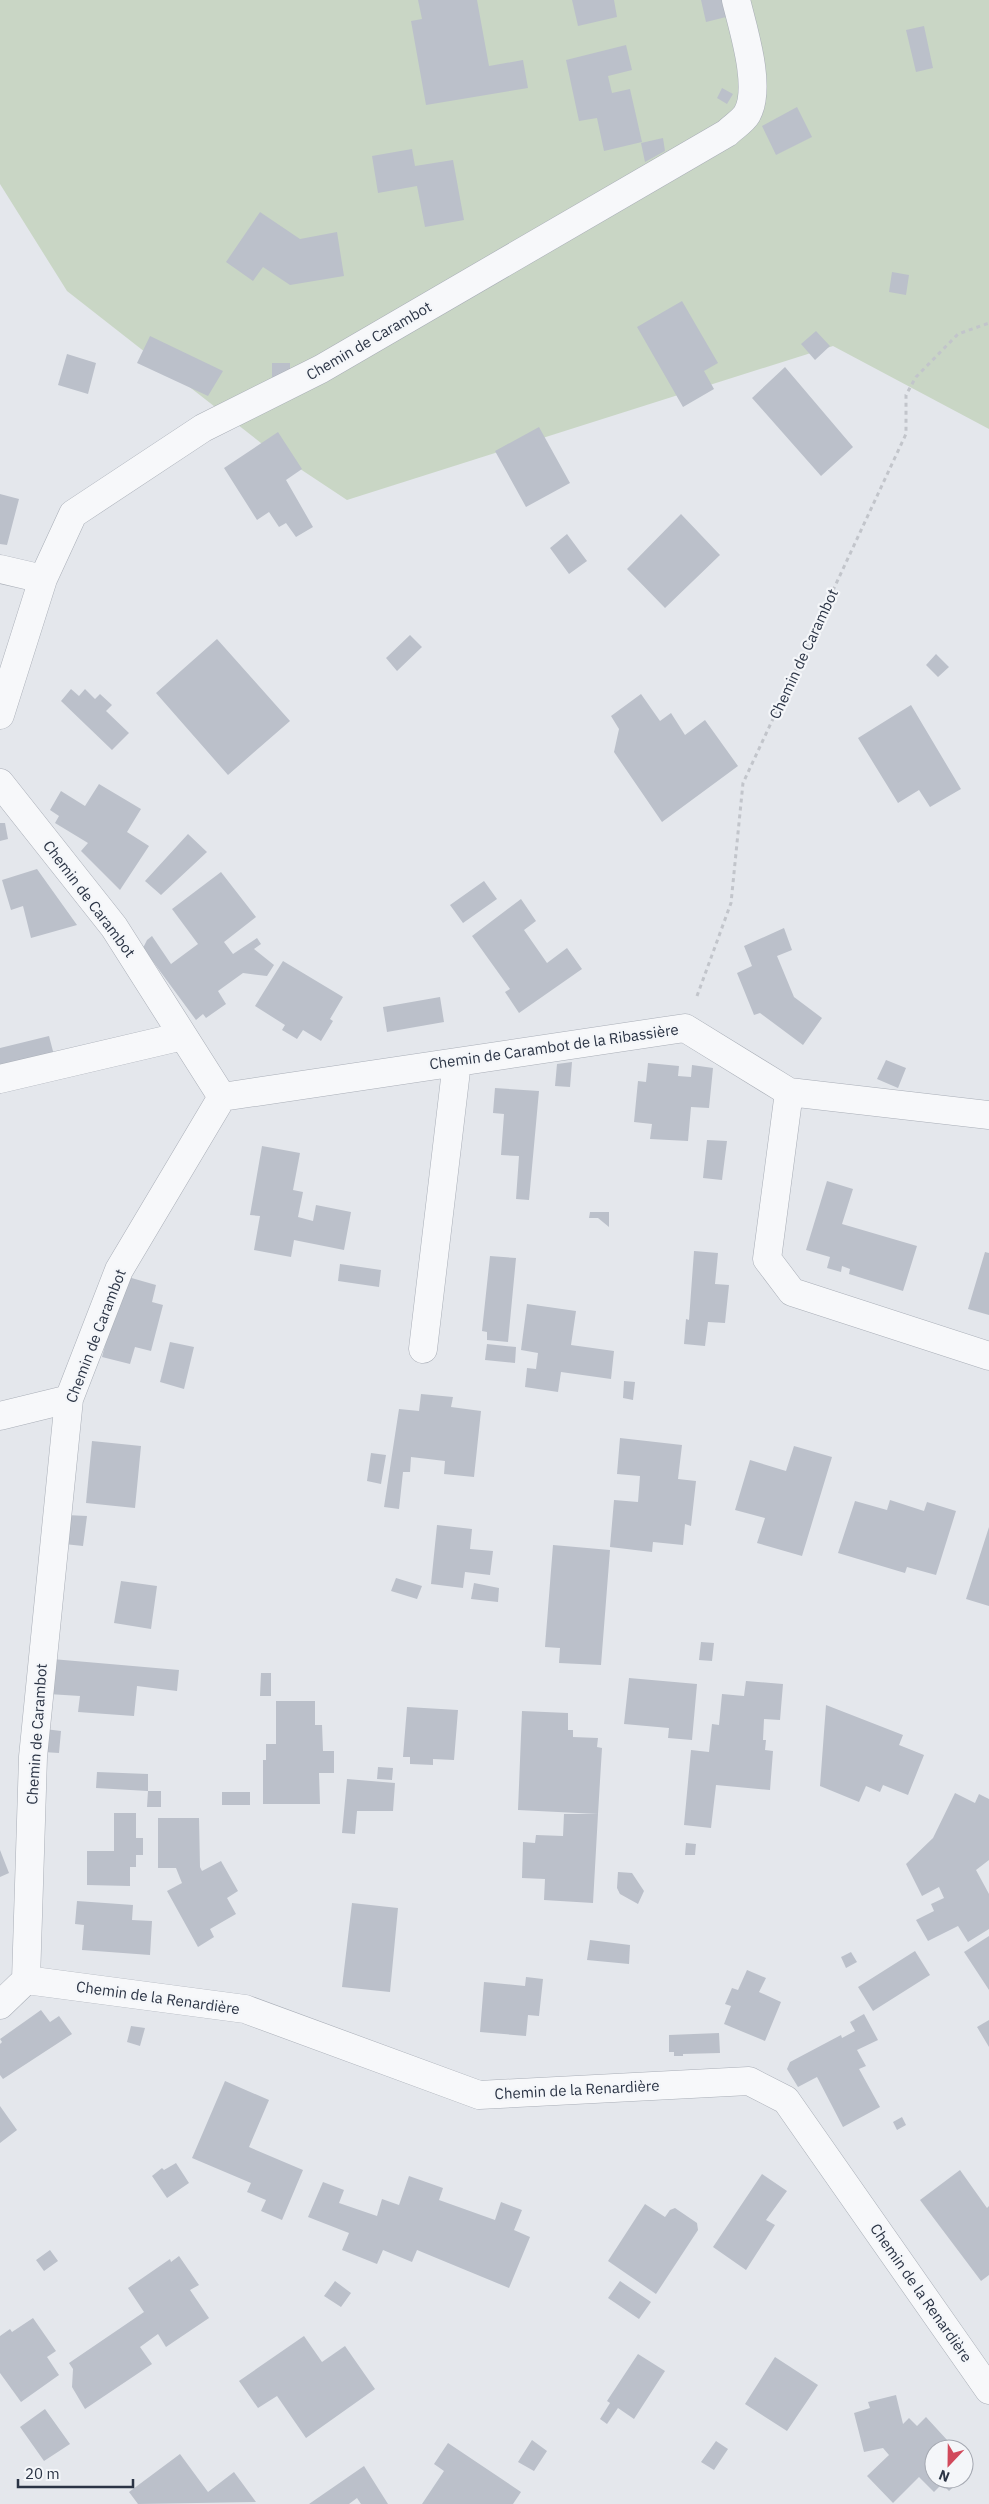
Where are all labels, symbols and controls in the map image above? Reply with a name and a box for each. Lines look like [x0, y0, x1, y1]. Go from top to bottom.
street label: Chemin de Carambot [303, 297, 435, 384]
street label: Chemin de Carambot [765, 586, 842, 722]
street label: Chemin de Carambot [39, 836, 140, 961]
street label: Chemin de Carambot de la Ribassière [428, 1020, 680, 1073]
street label: Chemin de Carambot [61, 1266, 130, 1405]
street label: Chemin de Carambot [22, 1663, 51, 1805]
street label: Chemin de la Renardière [75, 1977, 241, 2018]
street label: Chemin de la Renardière [494, 2076, 660, 2103]
street label: Chemin de la Renardière [866, 2220, 977, 2366]
north arrow [924, 2439, 974, 2489]
scale bar [18, 2456, 132, 2488]
text: 20 m [25, 2464, 60, 2483]
text: N [936, 2466, 952, 2486]

